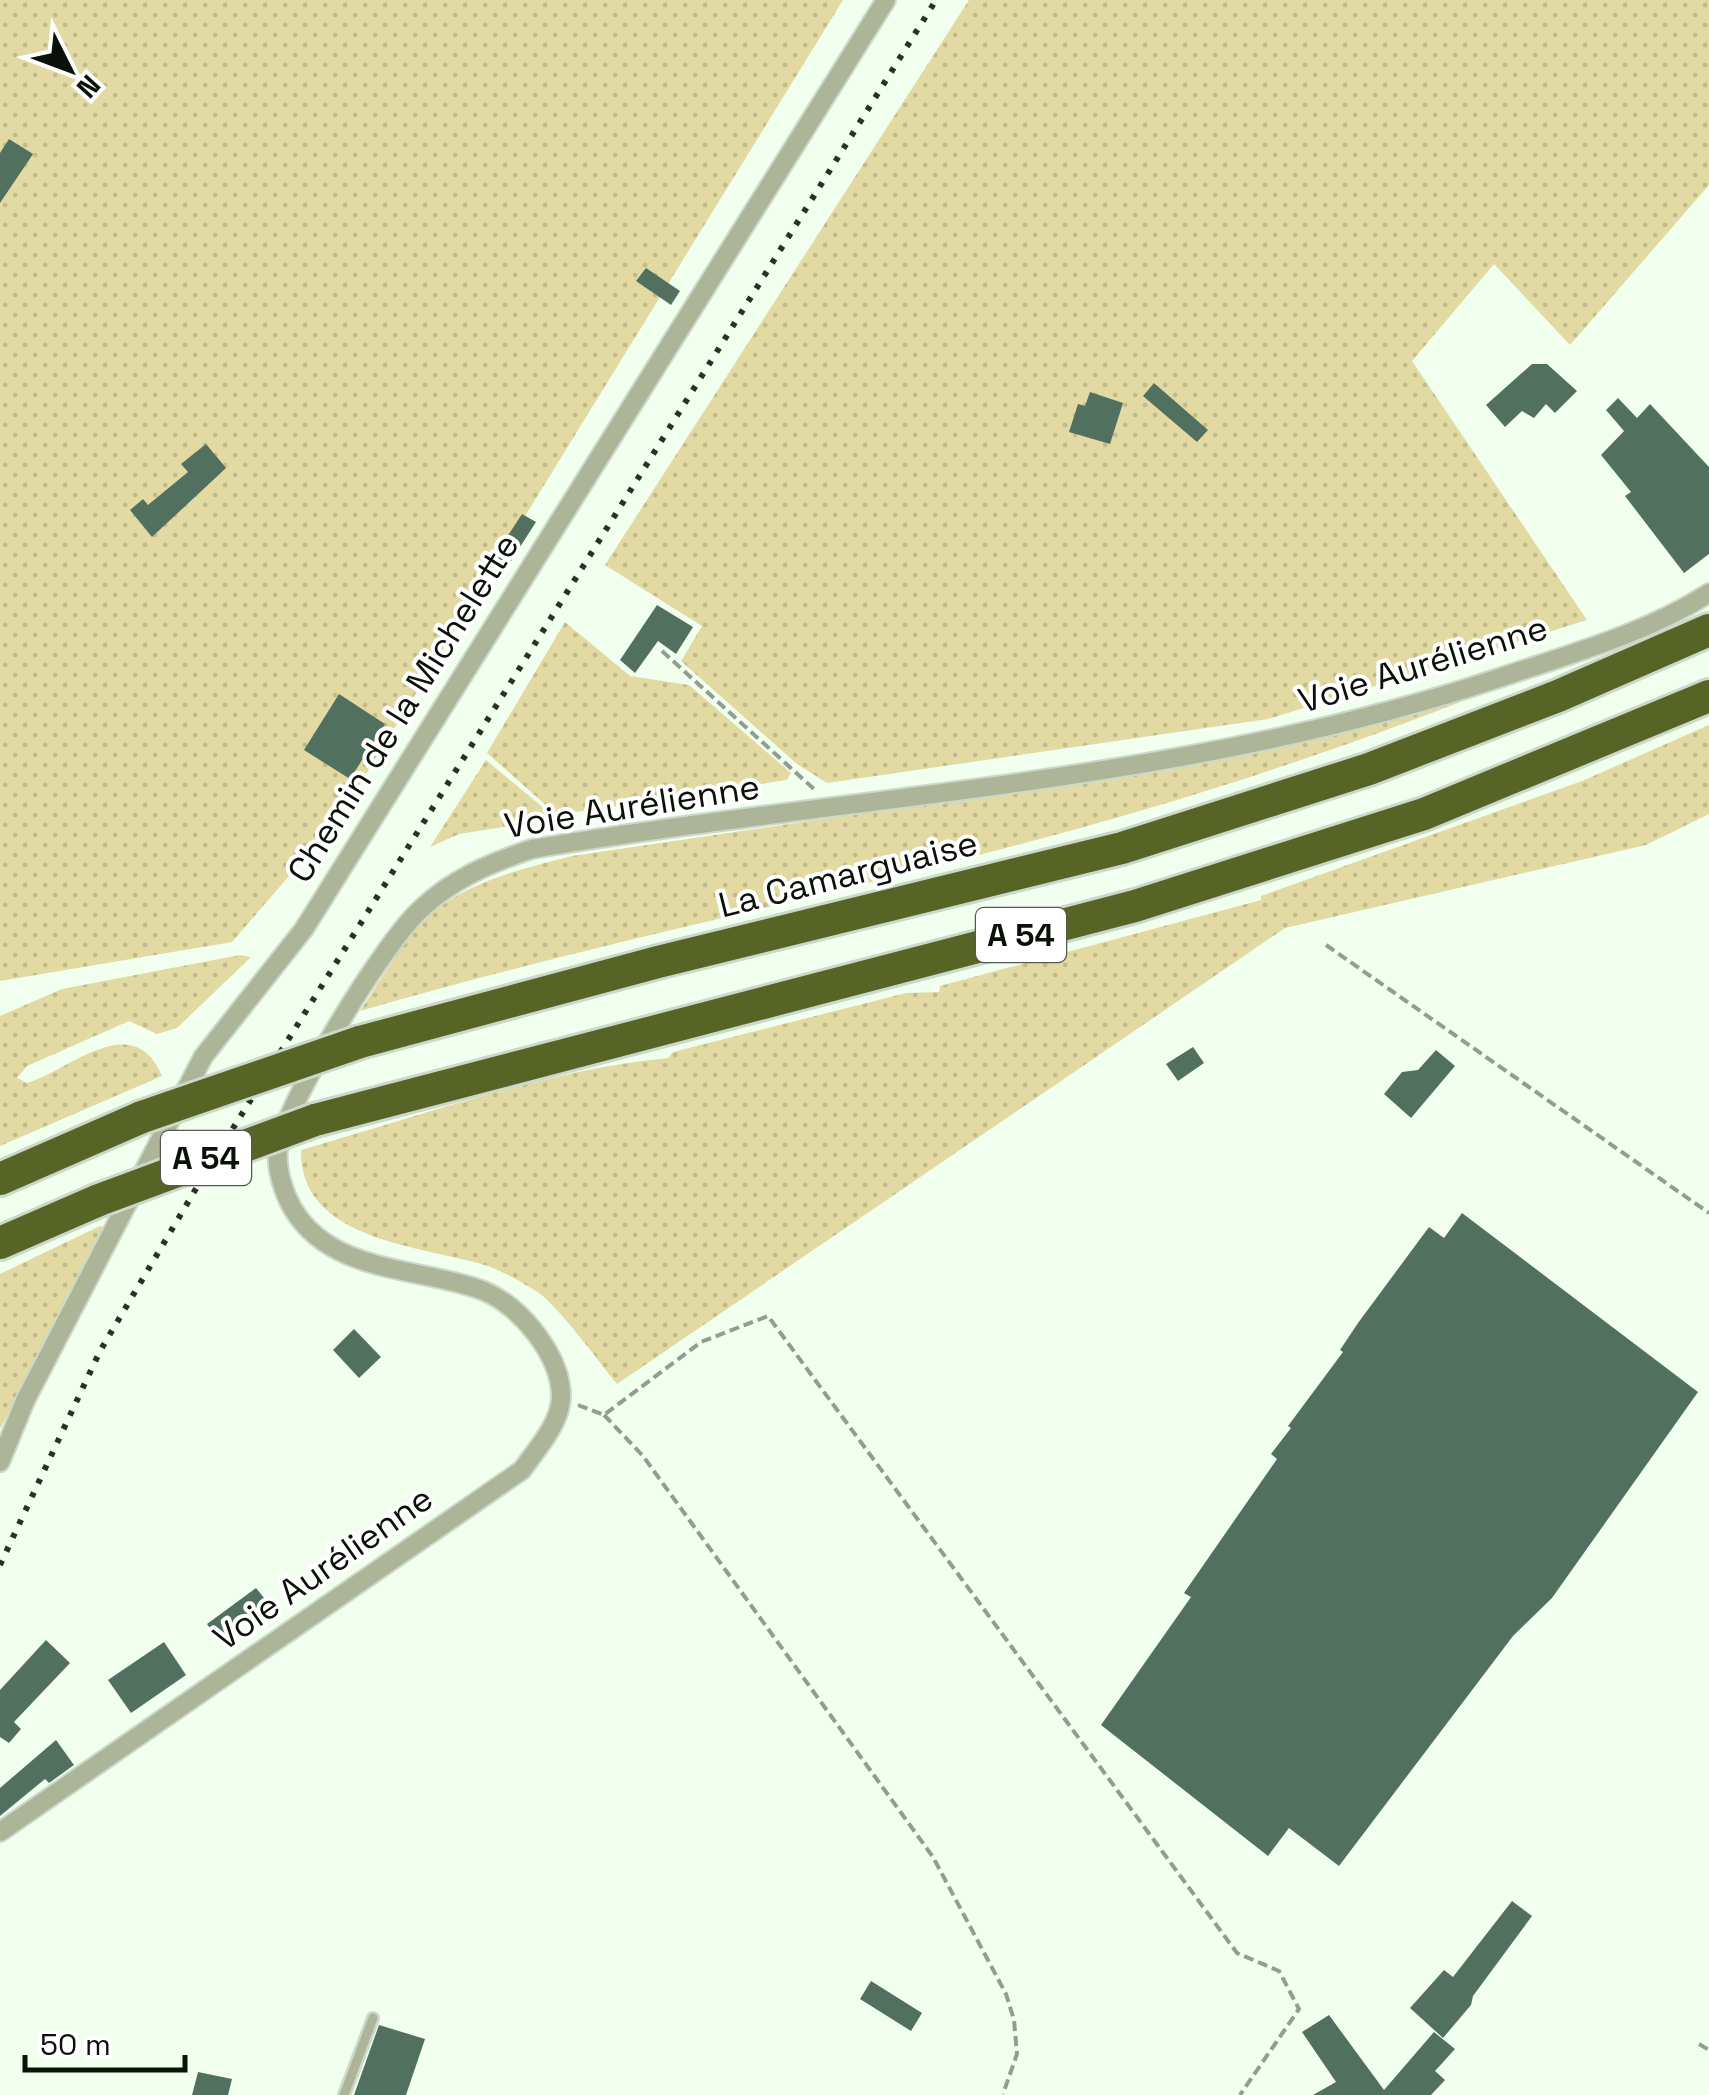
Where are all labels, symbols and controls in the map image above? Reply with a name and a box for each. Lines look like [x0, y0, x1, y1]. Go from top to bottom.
north arrow [20, 20, 120, 120]
text: N [69, 68, 108, 106]
street label: Chemin de la Michelette [278, 525, 528, 891]
street label: Voie Aurélienne [1293, 605, 1553, 723]
street label: Voie Aurélienne [501, 764, 763, 848]
street label: La Camarguaise [714, 821, 982, 927]
road number: A 54 [976, 908, 1066, 962]
road number: A 54 [161, 1131, 251, 1185]
street label: Voie Aurélienne [205, 1476, 441, 1660]
scale bar [25, 2010, 185, 2072]
text: 50 m [40, 2025, 111, 2064]

